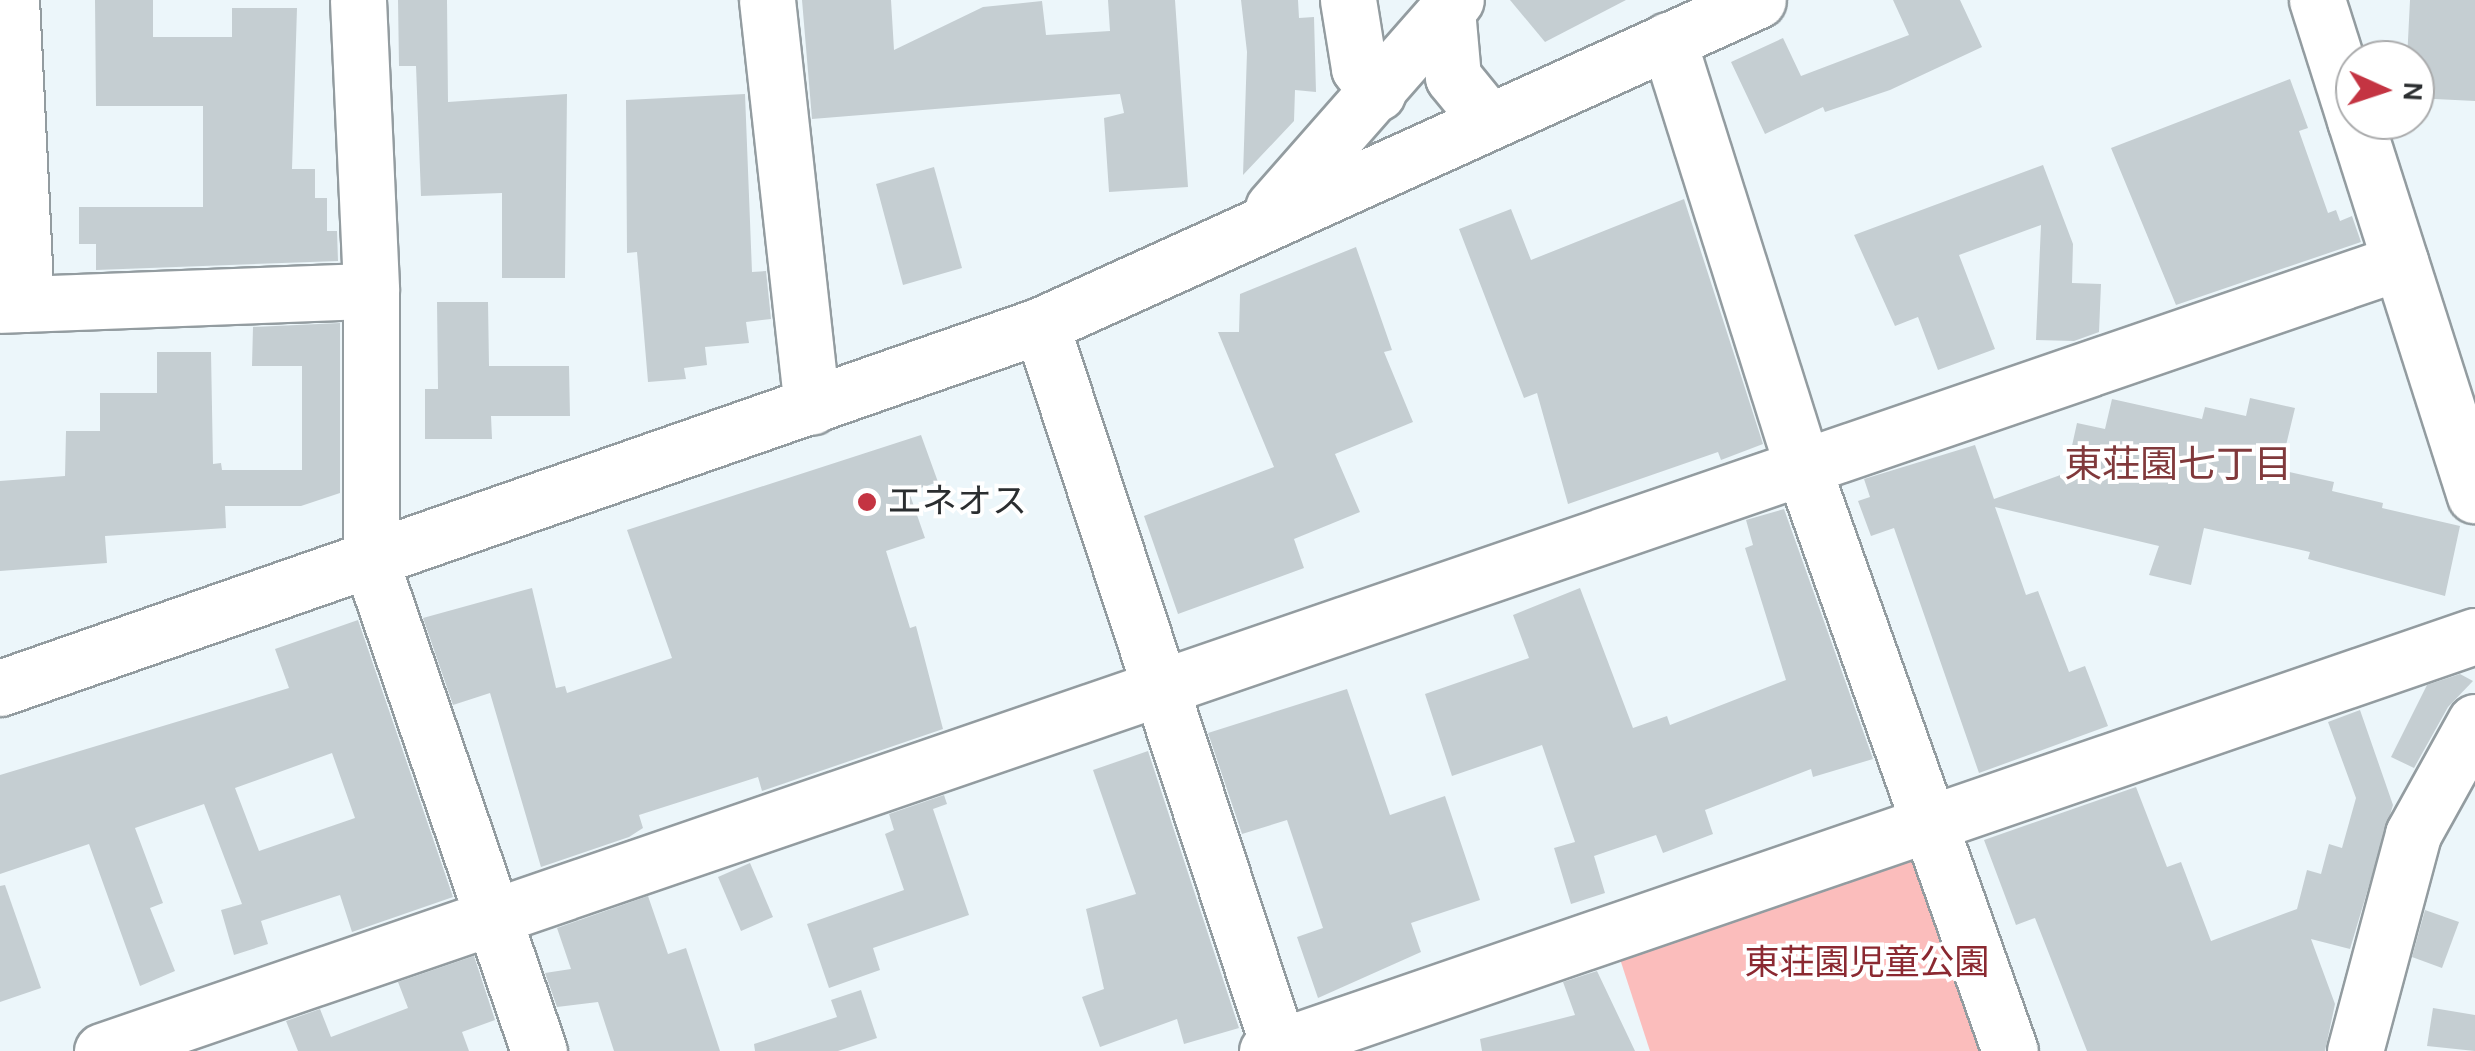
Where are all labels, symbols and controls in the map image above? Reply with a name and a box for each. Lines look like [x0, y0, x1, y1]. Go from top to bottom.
north arrow [2335, 40, 2435, 140]
text: N [2396, 81, 2430, 102]
district label: 東荘園七丁目 [2064, 442, 2292, 488]
place label: エネオス [887, 481, 1027, 523]
marker: エネオス [856, 491, 878, 513]
park label: 東荘園児童公園 [1745, 942, 1989, 984]

